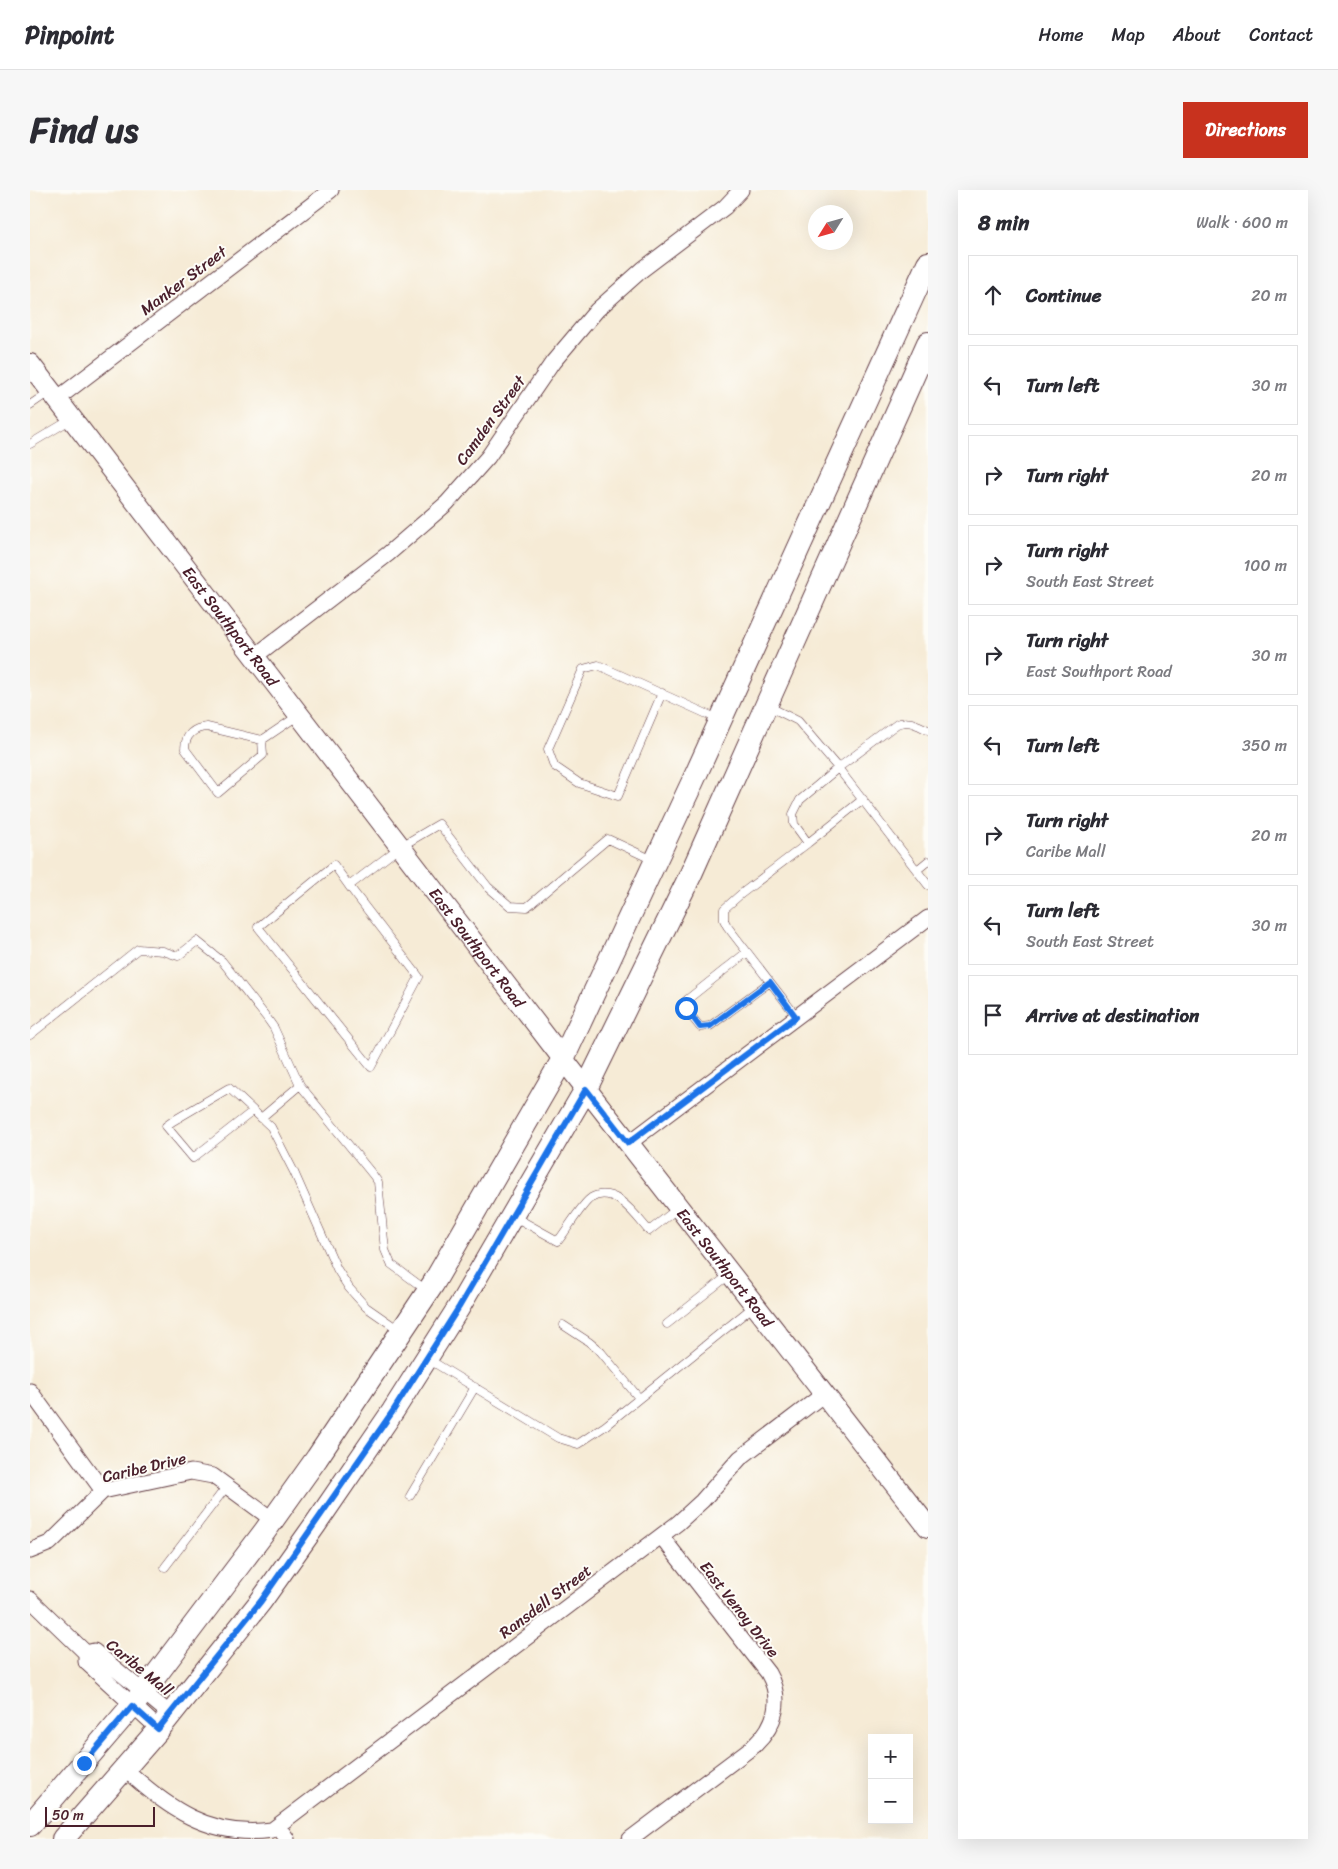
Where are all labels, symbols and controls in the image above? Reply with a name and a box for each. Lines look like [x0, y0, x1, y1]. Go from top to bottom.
text: Pinpoint [25, 14, 114, 56]
text: Home [1039, 19, 1084, 51]
text: Map [1112, 19, 1145, 51]
text: About [1173, 19, 1221, 51]
text: Contact [1249, 19, 1313, 51]
text: Find us [30, 99, 138, 161]
button: Directions [1183, 102, 1308, 158]
text: 8 min [978, 204, 1029, 242]
north arrow [808, 205, 853, 250]
text: Walk · 600 m [1196, 208, 1288, 237]
street label: Manker Street [133, 237, 234, 323]
text: Continue [1026, 279, 1102, 312]
icon: ahead [979, 281, 1007, 309]
text: 20 m [1251, 281, 1287, 310]
street label: Camden Street [448, 369, 534, 472]
text: Turn left [1026, 369, 1099, 402]
icon: left [979, 371, 1007, 399]
text: 30 m [1252, 371, 1287, 400]
text: Turn right [1026, 459, 1108, 492]
icon: right [979, 461, 1007, 489]
text: 20 m [1251, 461, 1287, 490]
text: Turn right [1026, 534, 1108, 567]
icon: right [979, 551, 1007, 579]
text: 100 m [1243, 551, 1287, 580]
street label: East Southport Road [175, 560, 287, 694]
text: South East Street [1026, 567, 1154, 596]
text: Turn right [1026, 624, 1108, 657]
icon: right [979, 641, 1007, 669]
text: 30 m [1252, 641, 1287, 670]
text: East Southport Road [1026, 657, 1172, 686]
text: Turn left [1026, 729, 1099, 762]
icon: left [979, 731, 1007, 759]
text: 350 m [1242, 731, 1287, 760]
text: Turn right [1026, 804, 1108, 837]
icon: right [979, 821, 1007, 849]
text: 20 m [1251, 821, 1287, 850]
text: Caribe Mall [1026, 837, 1106, 866]
street label: East Southport Road [421, 881, 534, 1015]
text: Turn left [1026, 894, 1099, 927]
icon: left [979, 911, 1007, 939]
text: 30 m [1252, 911, 1287, 940]
text: South East Street [1026, 927, 1154, 956]
route start [675, 997, 698, 1020]
text: Arrive at destination [1026, 999, 1199, 1032]
icon: arrive [979, 1001, 1007, 1029]
street label: East Southport Road [669, 1201, 782, 1335]
street label: Caribe Drive [99, 1444, 189, 1491]
street label: East Venoy Drive [692, 1554, 787, 1664]
street label: Ransdell Street [493, 1557, 598, 1646]
street label: Caribe Mall [100, 1631, 180, 1704]
map controls [868, 1734, 913, 1824]
button: + [868, 1734, 913, 1779]
route end [73, 1752, 96, 1775]
button: − [868, 1779, 913, 1824]
text: 50 m [52, 1803, 84, 1828]
scale bar [45, 1804, 155, 1827]

